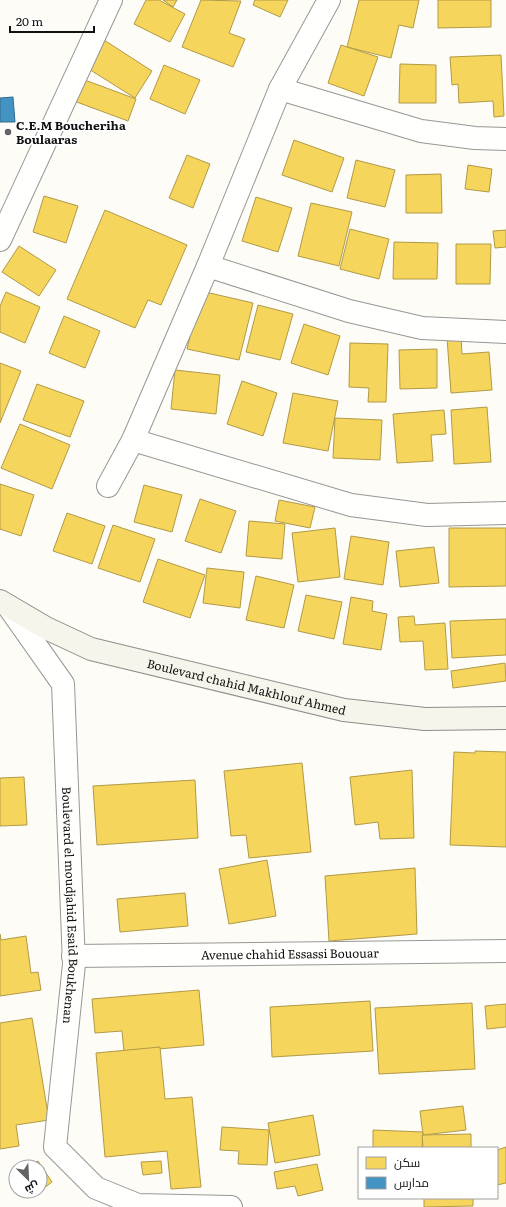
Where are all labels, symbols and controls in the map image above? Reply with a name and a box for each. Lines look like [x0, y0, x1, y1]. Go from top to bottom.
scale bar [10, 8, 94, 34]
text: 20 m [16, 12, 43, 30]
place label: C.E.M Boucheriha Boulaaras [16, 116, 126, 148]
marker: C.E.M Boucheriha Boulaaras [3, 127, 13, 137]
street label: Boulevard chahid Makhlouf Ahmed [145, 654, 348, 719]
street label: Boulevard el moudjahid Esaid Boukhenan [58, 786, 83, 1025]
street label: Avenue chahid Essassi Bououar [201, 943, 379, 964]
legend [358, 1147, 498, 1199]
text: سكن [394, 1153, 420, 1171]
north arrow [8, 1159, 48, 1199]
text: مدارس [394, 1173, 429, 1191]
text: ش [23, 1179, 42, 1199]

